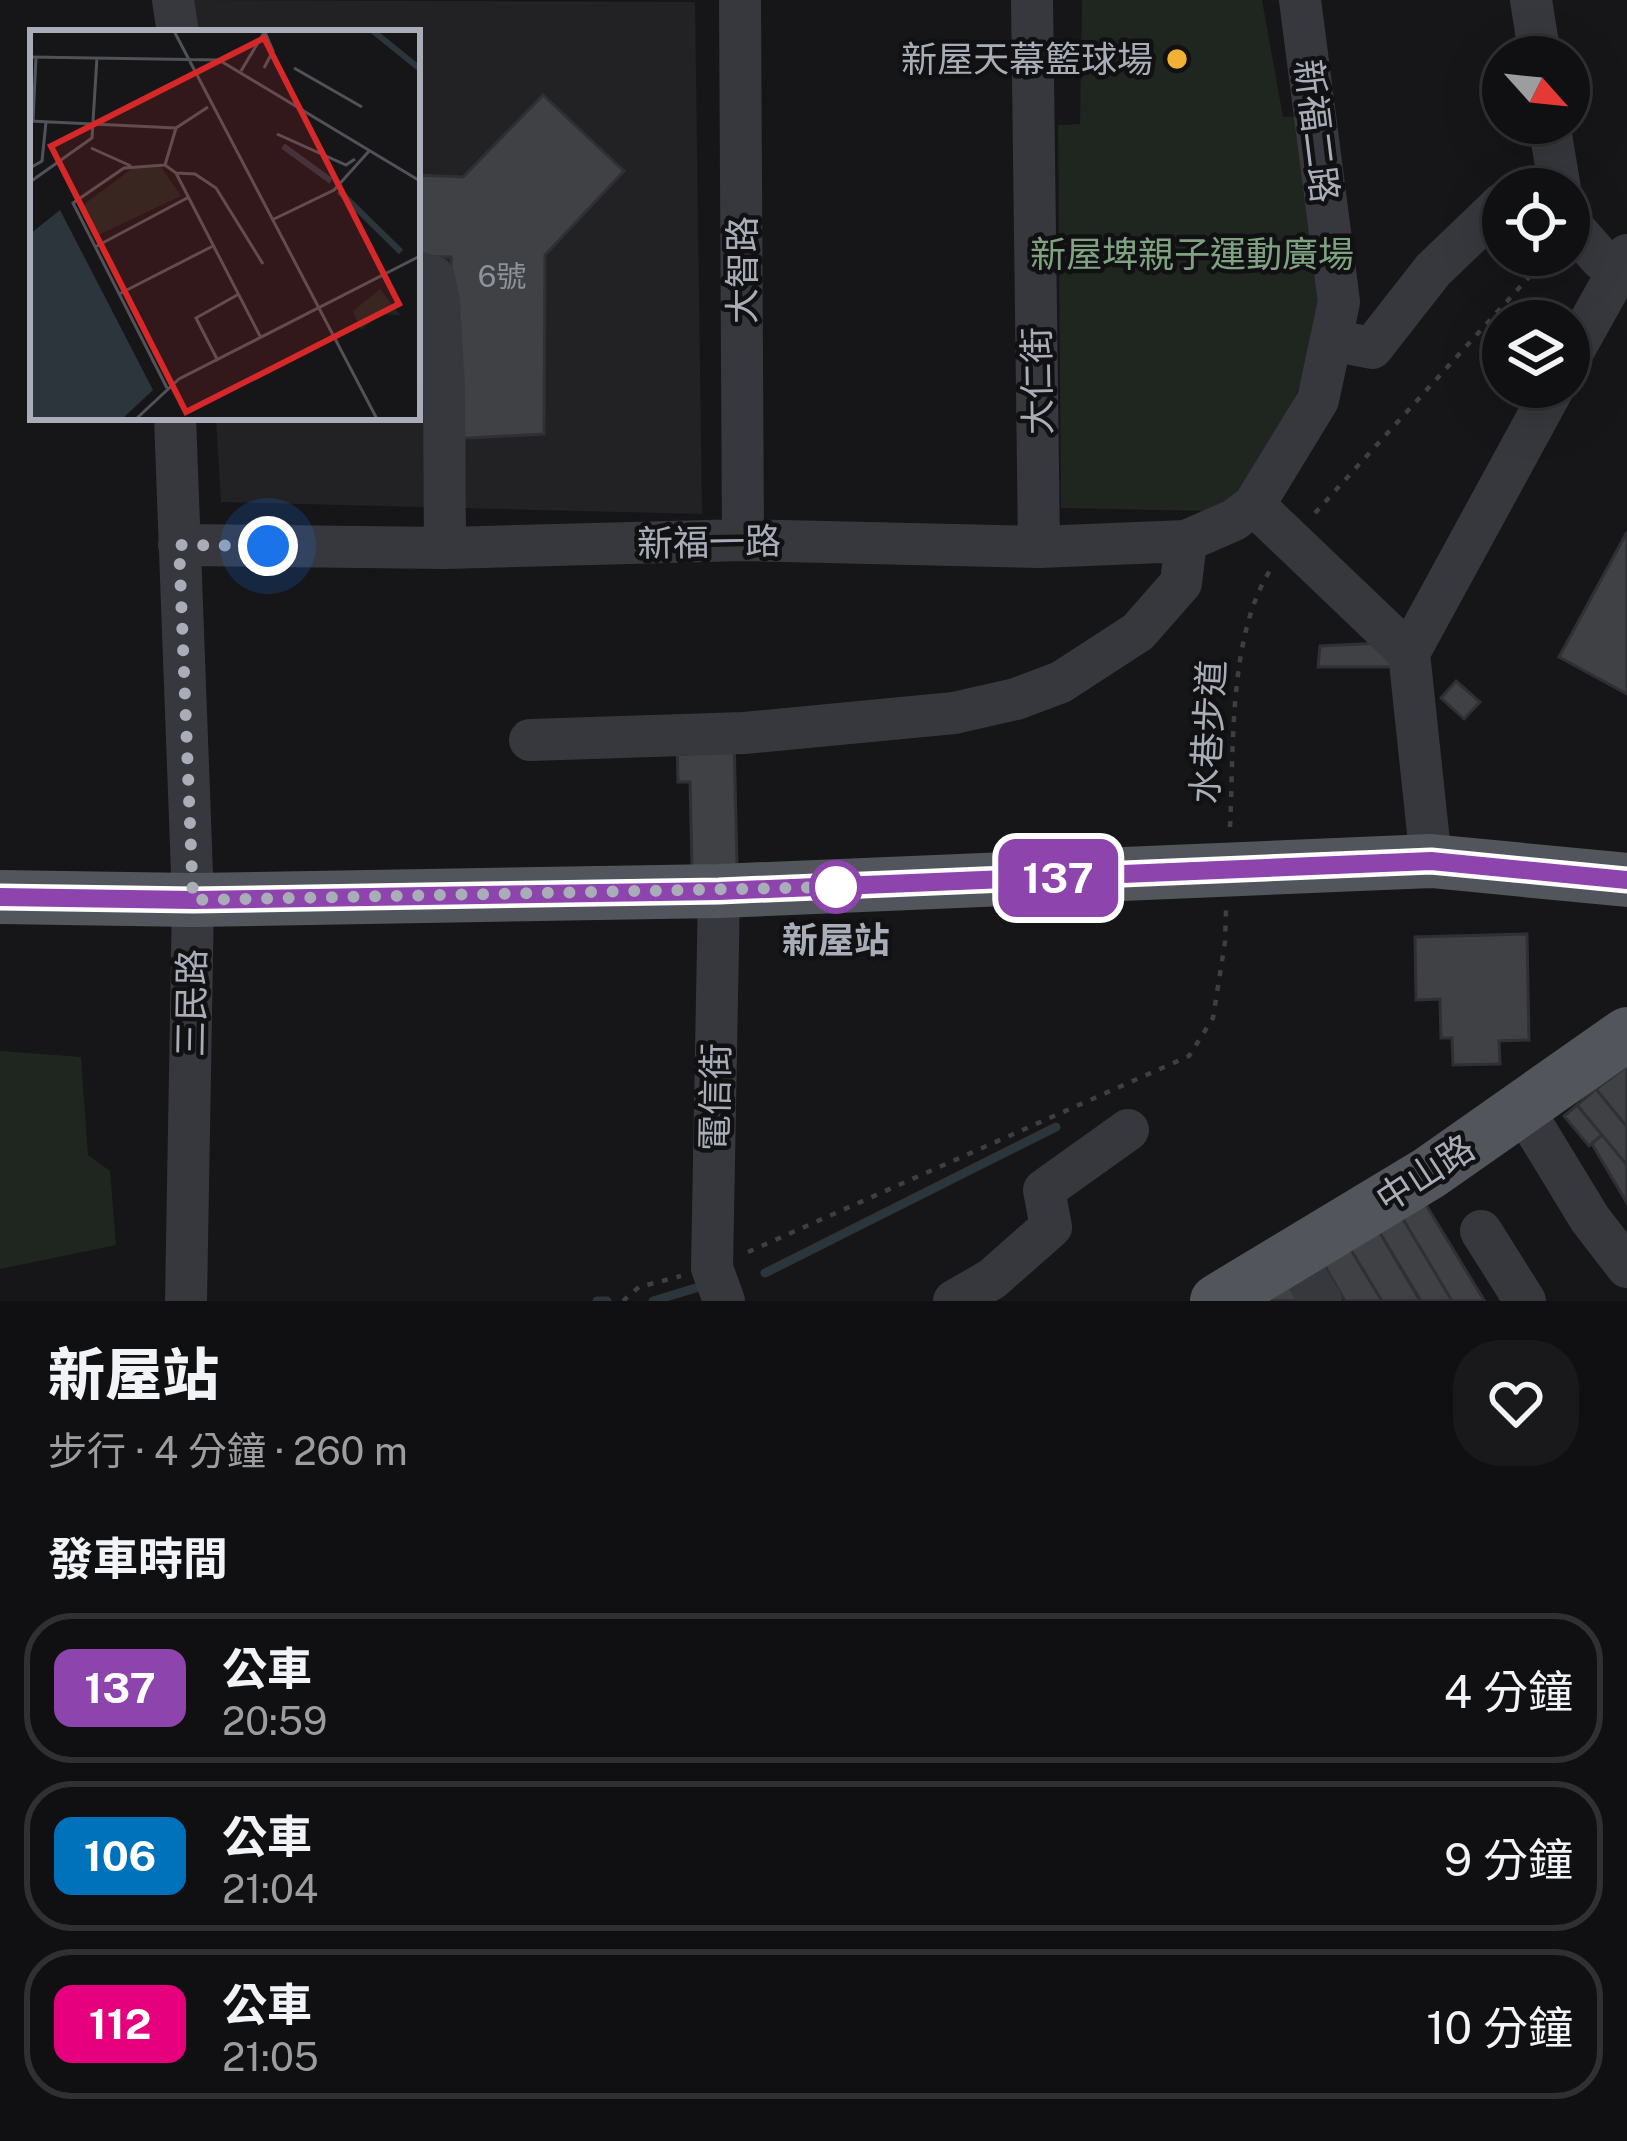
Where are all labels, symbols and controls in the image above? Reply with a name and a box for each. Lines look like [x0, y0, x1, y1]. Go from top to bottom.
inset map [30, 30, 420, 420]
north arrow [1482, 36, 1590, 144]
map controls [1482, 36, 1590, 408]
place label: 新屋天幕籃球場 [901, 38, 1153, 80]
marker: 新屋天幕籃球場 [1164, 46, 1190, 72]
street label: 新福二路 [1287, 57, 1347, 205]
button: locate [1482, 168, 1590, 276]
street label: 大智路 [721, 216, 763, 324]
park label: 新屋埤親子運動廣場 [1030, 233, 1354, 275]
house number: 6號 [478, 258, 526, 294]
button: layers [1482, 300, 1590, 408]
street label: 大仁街 [1015, 327, 1059, 435]
your location [238, 516, 298, 576]
street label: 新福一路 [637, 520, 781, 564]
street label: 水巷步道 [1183, 659, 1233, 805]
line badge: 137 [989, 839, 1127, 917]
text: 137 [1022, 853, 1094, 902]
marker: 新屋站 [811, 862, 861, 912]
place label: 新屋站 [782, 919, 890, 961]
street label: 三民路 [169, 949, 213, 1057]
street label: 電信街 [693, 1043, 737, 1151]
street label: 中山路 [1368, 1126, 1482, 1220]
button: heart [1453, 1340, 1579, 1466]
text: 新屋站 [48, 1341, 219, 1408]
text: 步行 · 4 分鐘 · 260 m [48, 1428, 408, 1474]
text: 發車時間 [48, 1532, 228, 1585]
text: 公車 [222, 1642, 312, 1695]
text: 137 [84, 1663, 156, 1712]
text: 4 分鐘 [1444, 1665, 1573, 1718]
text: 20:59 [222, 1698, 327, 1744]
text: 公車 [222, 1810, 312, 1863]
text: 106 [84, 1831, 156, 1880]
text: 9 分鐘 [1444, 1833, 1573, 1886]
text: 21:04 [222, 1866, 318, 1912]
text: 公車 [222, 1978, 312, 2031]
text: 112 [89, 1999, 151, 2048]
text: 10 分鐘 [1426, 2001, 1573, 2054]
text: 21:05 [222, 2034, 319, 2080]

